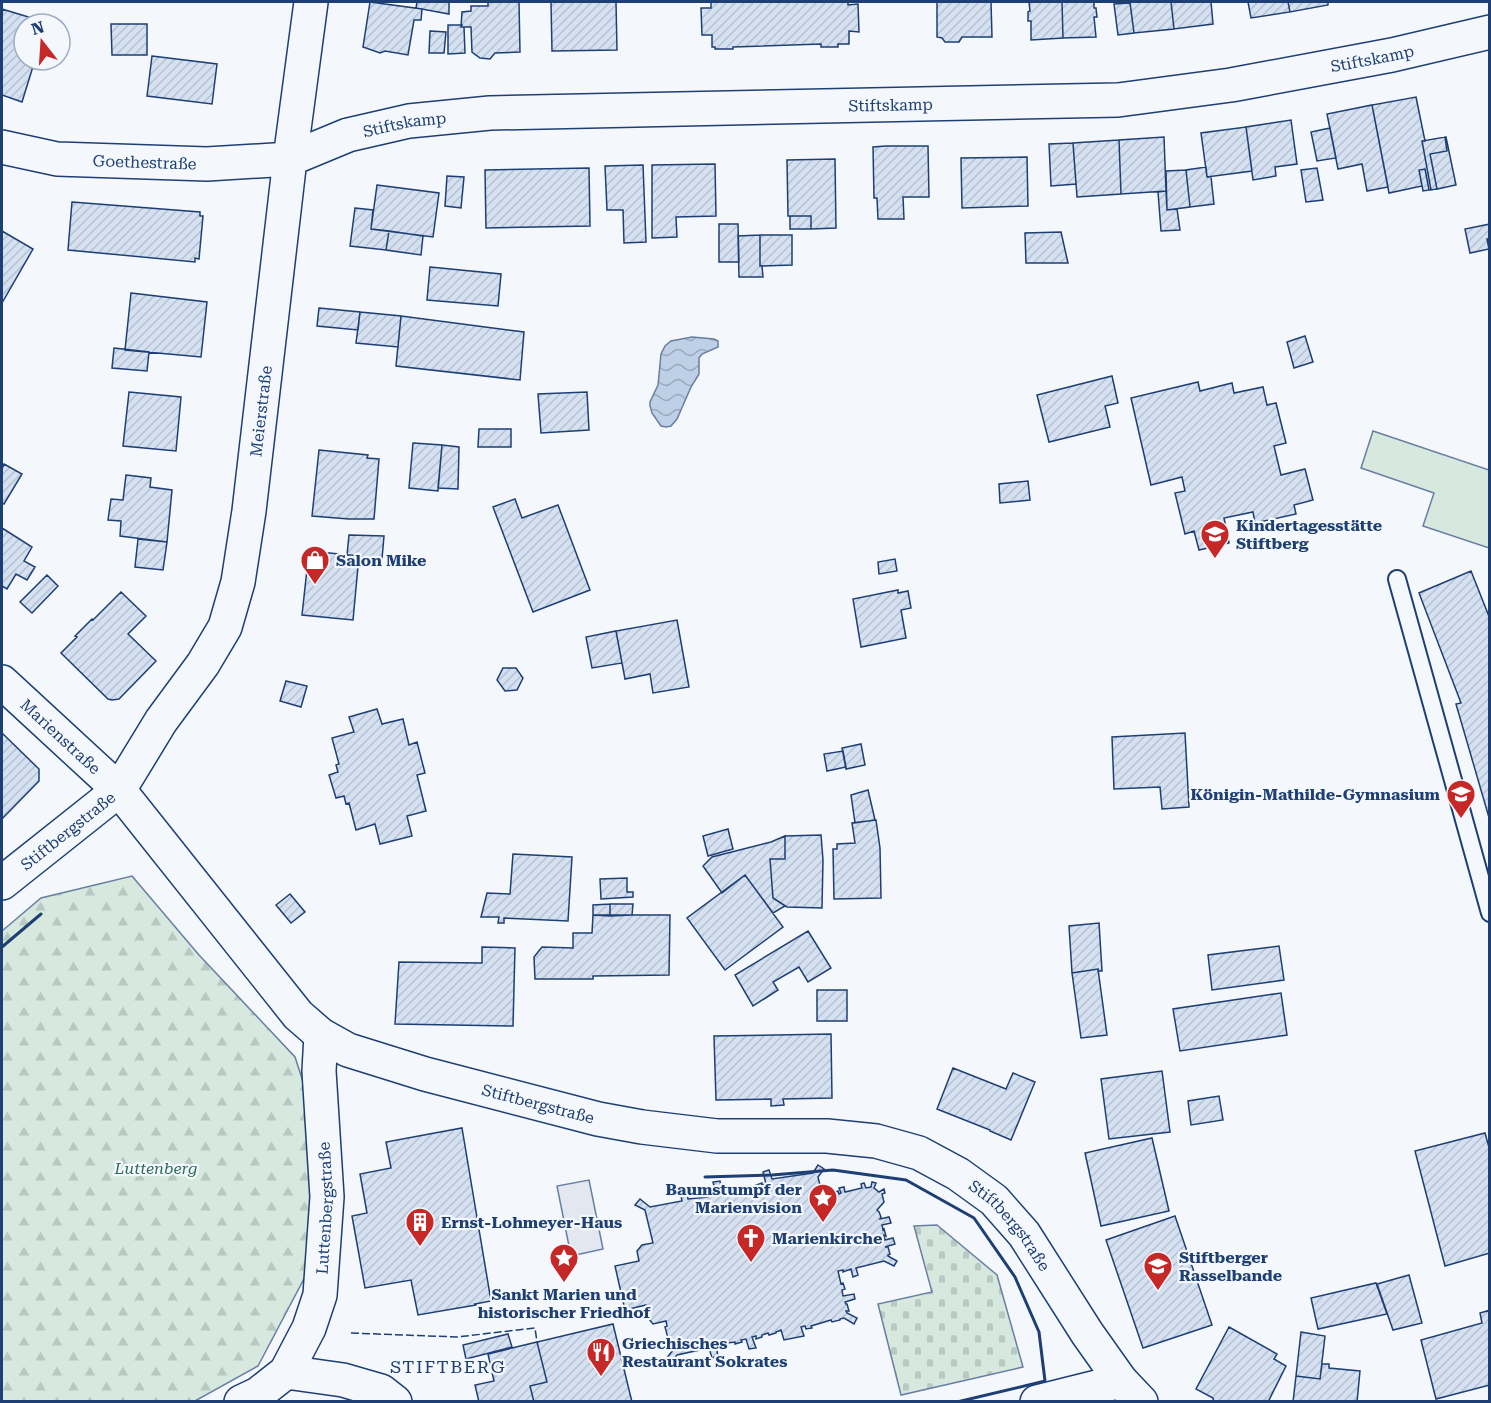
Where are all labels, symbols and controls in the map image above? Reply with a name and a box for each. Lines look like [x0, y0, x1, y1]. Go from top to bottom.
north arrow [12, 12, 72, 72]
text: N [29, 17, 46, 39]
street label: Stiftskamp [1329, 41, 1416, 76]
street label: Stiftskamp [848, 95, 933, 116]
street label: Stiftskamp [361, 108, 447, 141]
street label: Goethestraße [92, 151, 197, 174]
street label: Meierstraße [246, 364, 276, 458]
place label: Kindertagesstätte Stiftberg [1236, 516, 1382, 553]
school or university icon: Kindertagesstätte Stiftberg [1199, 518, 1231, 560]
shop icon: Salon Mike [299, 544, 331, 586]
place label: Salon Mike [336, 551, 427, 570]
street label: Marienstraße [17, 695, 105, 778]
school or university icon: Königin-Mathilde-Gymnasium [1445, 778, 1477, 820]
place label: Königin-Mathilde-Gymnasium [1191, 785, 1441, 804]
street label: Stiftbergstraße [17, 788, 119, 874]
street label: Stiftbergstraße [480, 1080, 597, 1128]
street label: Luttenbergstraße [313, 1141, 337, 1275]
park label: Luttenberg [114, 1159, 197, 1178]
street label: Stiftbergstraße [965, 1176, 1054, 1275]
place label: Baumstumpf der Marienvision [666, 1180, 802, 1217]
place icon: Baumstumpf der Marienvision [807, 1182, 839, 1224]
building icon: Ernst-Lohmeyer-Haus [404, 1206, 436, 1248]
place label: Ernst-Lohmeyer-Haus [441, 1213, 622, 1232]
church icon: Marienkirche [735, 1222, 767, 1264]
place label: Marienkirche [772, 1229, 882, 1248]
place icon: Sankt Marien und historischer Friedhof [548, 1242, 580, 1284]
place label: Stiftberger Rasselbande [1179, 1248, 1282, 1285]
school or university icon: Stiftberger Rasselbande [1142, 1250, 1174, 1292]
place label: Sankt Marien und historischer Friedhof [478, 1285, 652, 1322]
place label: Griechisches Restaurant Sokrates [622, 1334, 787, 1371]
restaurant icon: Griechisches Restaurant Sokrates [585, 1336, 617, 1378]
district label: STIFTBERG [390, 1356, 506, 1377]

